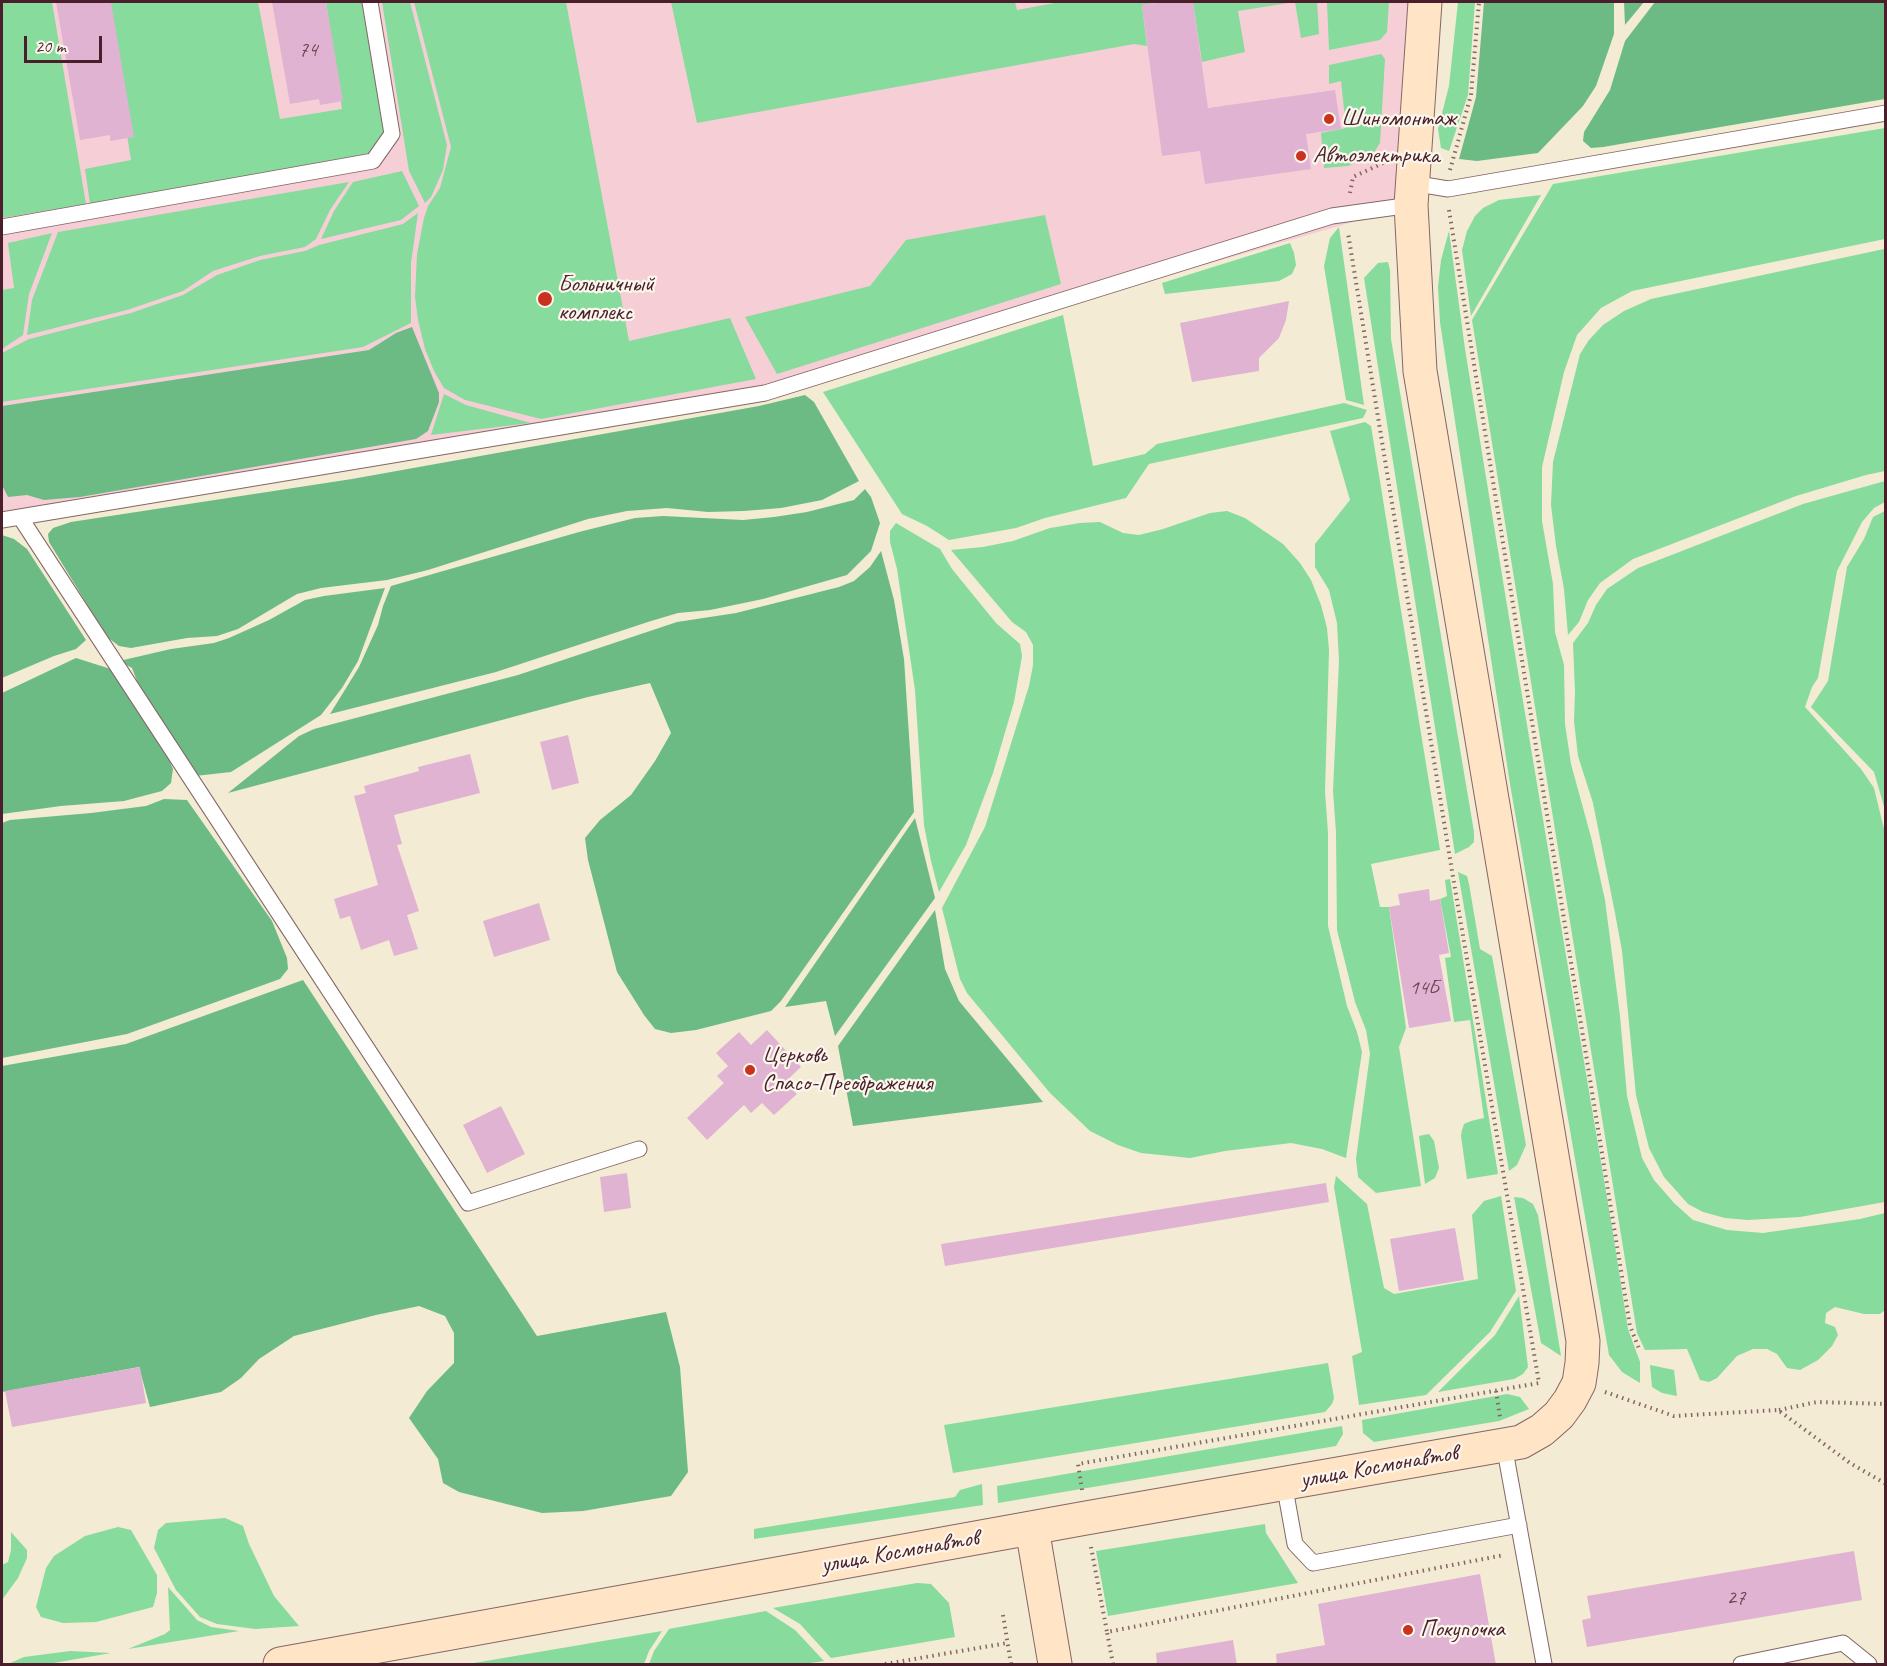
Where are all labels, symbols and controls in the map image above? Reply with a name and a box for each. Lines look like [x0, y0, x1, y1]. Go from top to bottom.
scale bar [27, 24, 105, 62]
text: 20 m [35, 35, 66, 57]
house number: 74 [299, 37, 317, 63]
place label: Шиномонтаж [1341, 105, 1456, 133]
marker: Шиномонтаж [1322, 112, 1336, 126]
place label: Автоэлектрика [1313, 142, 1439, 170]
marker: Автоэлектрика [1294, 149, 1308, 163]
place label: Больничный комплекс [558, 271, 654, 327]
marker: Больничный комплекс [536, 290, 554, 308]
house number: 14Б [1409, 975, 1439, 1001]
place label: Церковь Спасо-Преображения [762, 1042, 932, 1098]
marker: Церковь Спасо-Преображения [743, 1063, 757, 1077]
street label: улица Космонавтов [1298, 1439, 1460, 1495]
street label: улица Космонавтов [819, 1524, 981, 1580]
house number: 27 [1727, 1585, 1745, 1611]
place label: Покупочка [1420, 1616, 1505, 1644]
marker: Покупочка [1401, 1623, 1415, 1637]

